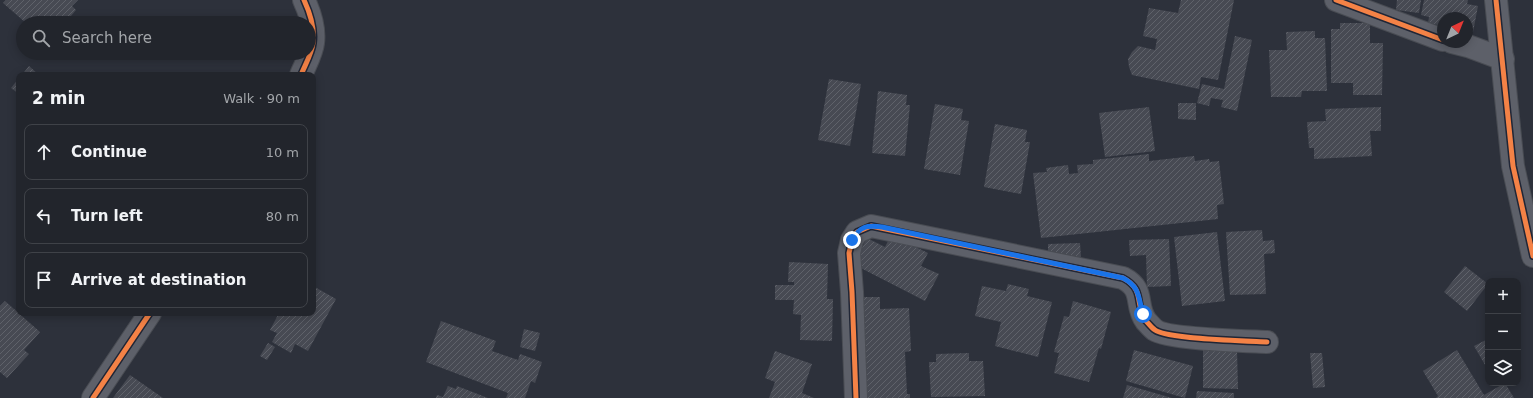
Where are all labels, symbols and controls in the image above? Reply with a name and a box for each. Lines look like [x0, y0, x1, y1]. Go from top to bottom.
north arrow [1437, 12, 1473, 48]
search box [16, 16, 316, 60]
icon: search [30, 27, 52, 49]
text: Search here [62, 29, 152, 47]
text: 2 min [32, 88, 85, 108]
text: Walk · 90 m [223, 91, 300, 106]
icon: ahead [33, 141, 55, 163]
text: Continue [71, 143, 147, 161]
text: 10 m [266, 145, 299, 160]
icon: left [33, 205, 55, 227]
text: Turn left [71, 207, 143, 225]
text: 80 m [266, 209, 299, 224]
route end [843, 231, 861, 249]
icon: arrive [33, 269, 55, 291]
text: Arrive at destination [71, 271, 246, 289]
map controls [1485, 278, 1521, 386]
button: + [1485, 278, 1521, 314]
route start [1134, 305, 1152, 323]
button: − [1485, 314, 1521, 350]
button: layers [1485, 350, 1521, 386]

